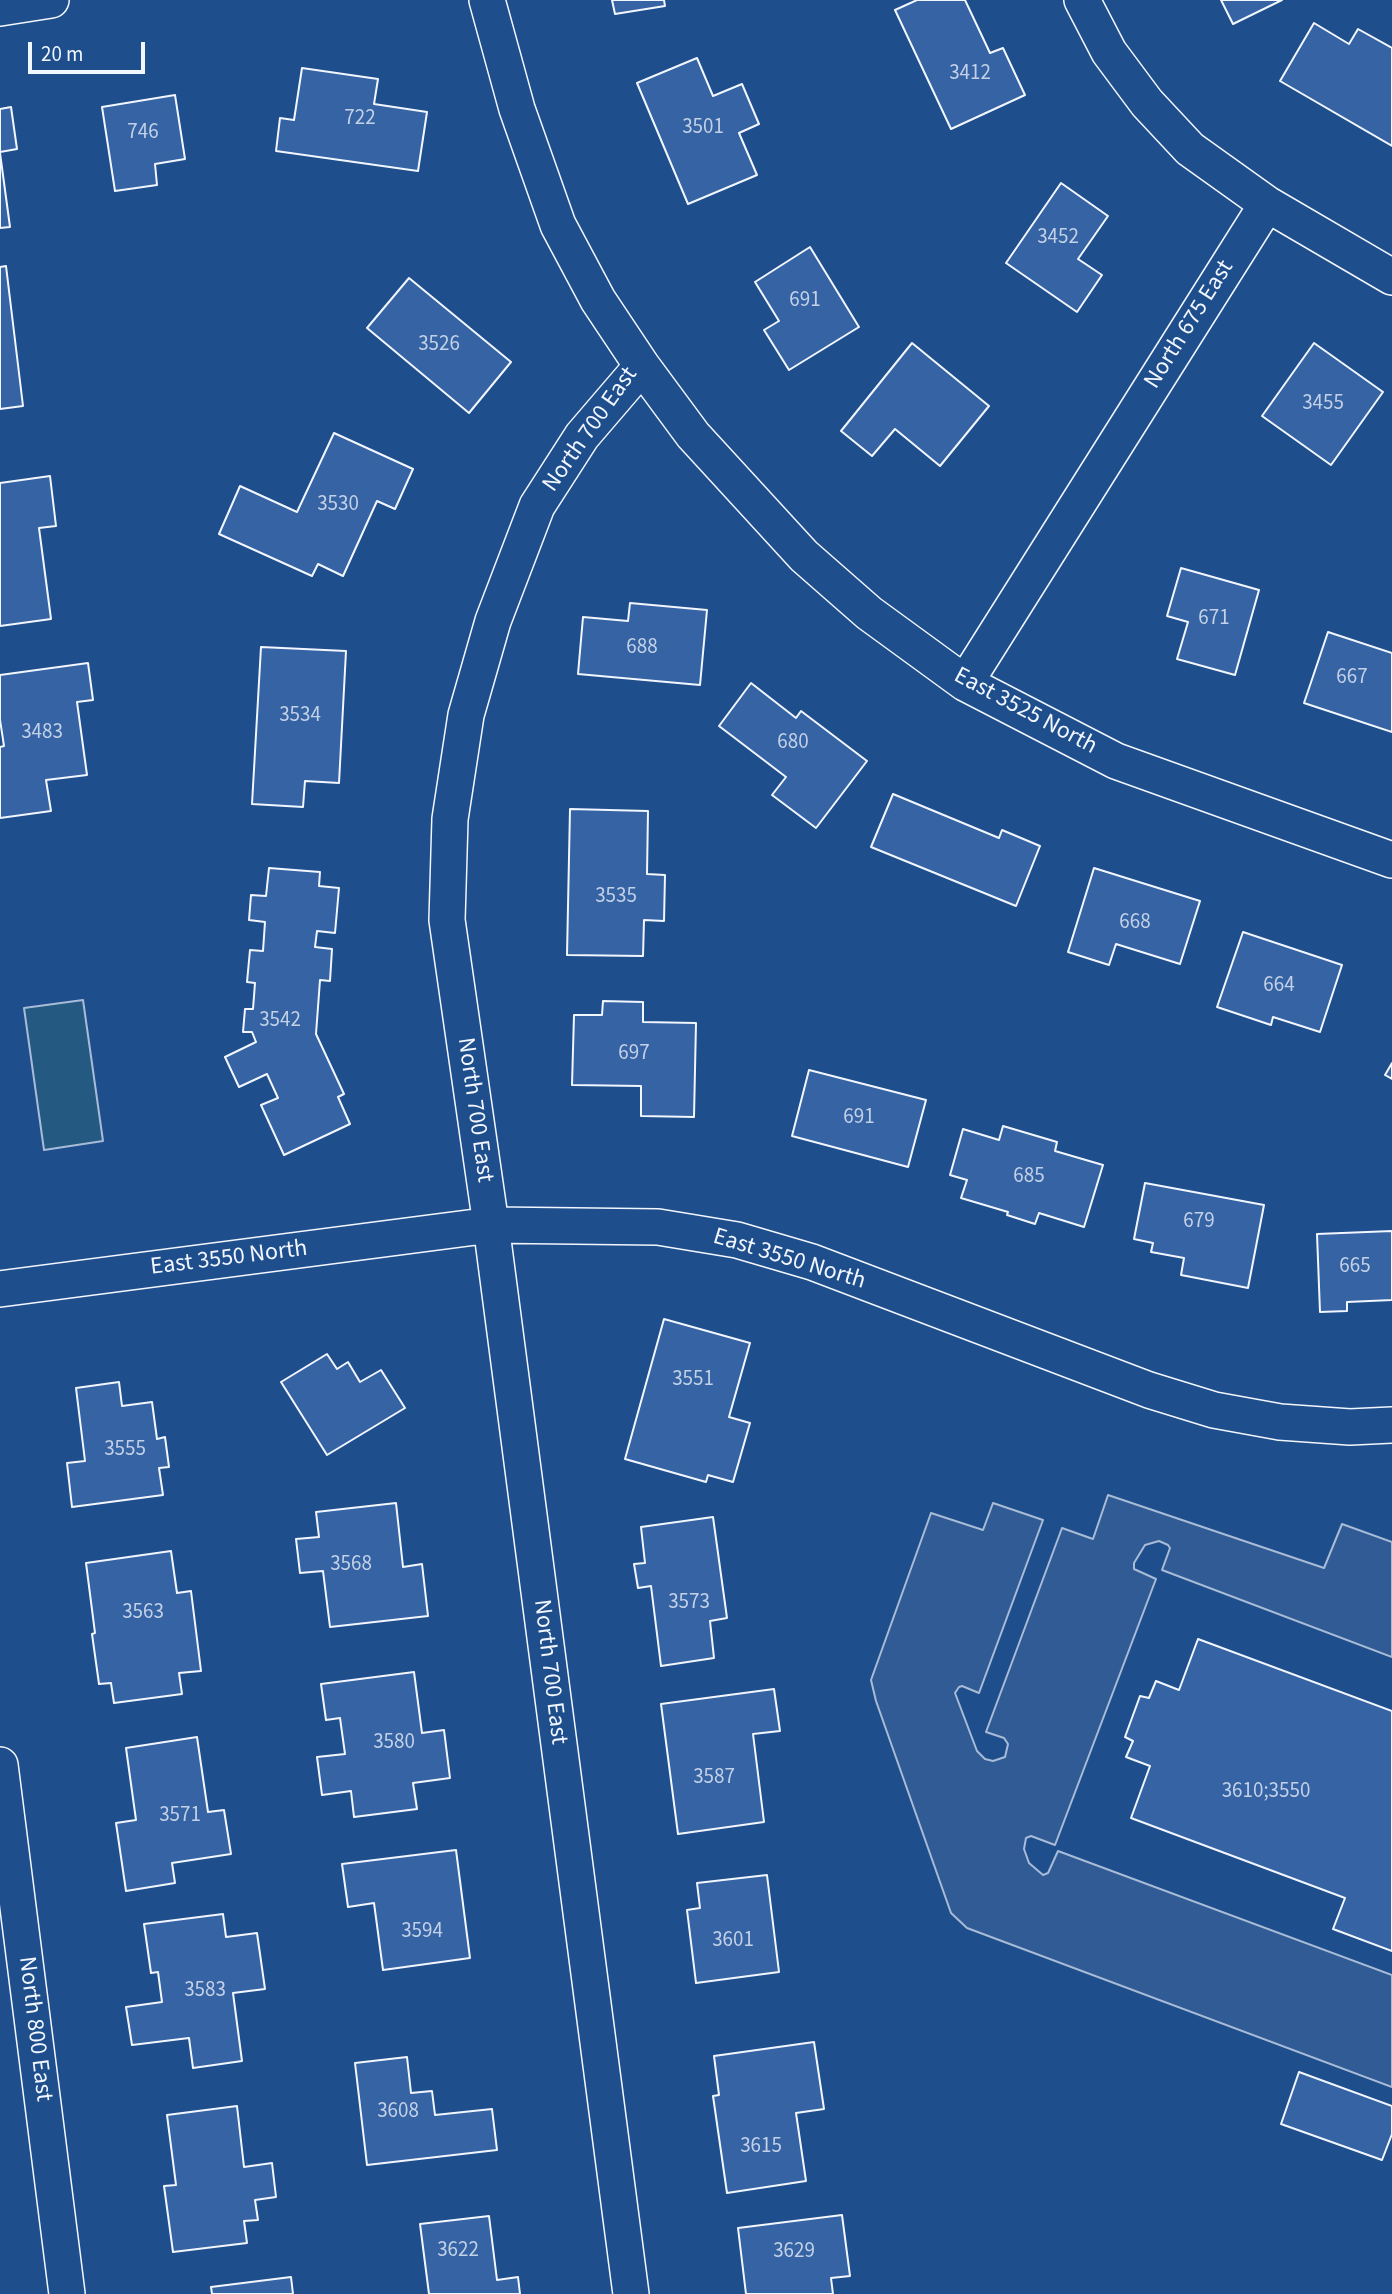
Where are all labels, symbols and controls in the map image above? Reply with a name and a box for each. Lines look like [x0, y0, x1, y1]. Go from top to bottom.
scale bar [32, 28, 149, 72]
text: 20 m [41, 39, 83, 69]
house number: 3412 [949, 61, 991, 87]
house number: 722 [344, 106, 376, 132]
house number: 3501 [682, 115, 724, 141]
house number: 746 [127, 120, 159, 146]
house number: 3452 [1037, 225, 1079, 251]
street label: North 675 East [1139, 256, 1241, 394]
house number: 691 [789, 288, 821, 314]
house number: 3526 [418, 332, 460, 358]
street label: North 700 East [537, 362, 645, 498]
house number: 3455 [1302, 391, 1344, 417]
house number: 3530 [317, 492, 359, 518]
house number: 671 [1198, 606, 1230, 632]
house number: 688 [626, 635, 658, 661]
street label: East 3525 North [949, 662, 1101, 762]
house number: 667 [1336, 665, 1368, 691]
house number: 3534 [279, 703, 321, 729]
house number: 3483 [21, 720, 63, 746]
house number: 680 [777, 730, 809, 756]
house number: 3535 [595, 884, 637, 910]
house number: 668 [1119, 910, 1151, 936]
house number: 664 [1263, 973, 1295, 999]
house number: 3542 [259, 1008, 301, 1034]
street label: North 700 East [450, 1036, 498, 1184]
house number: 697 [618, 1041, 650, 1067]
house number: 691 [843, 1105, 875, 1131]
house number: 685 [1013, 1164, 1045, 1190]
house number: 679 [1183, 1209, 1215, 1235]
street label: East 3550 North [709, 1223, 869, 1297]
street label: East 3550 North [149, 1235, 309, 1283]
house number: 665 [1339, 1254, 1371, 1280]
house number: 3551 [672, 1367, 714, 1393]
house number: 3555 [104, 1437, 146, 1463]
house number: 3568 [330, 1552, 372, 1578]
house number: 3573 [668, 1590, 710, 1616]
street label: North 700 East [526, 1598, 572, 1746]
house number: 3563 [122, 1600, 164, 1626]
house number: 3580 [373, 1730, 415, 1756]
house number: 3587 [693, 1765, 735, 1791]
house number: 3610;3550 [1222, 1779, 1310, 1805]
house number: 3571 [159, 1803, 201, 1829]
house number: 3594 [401, 1919, 443, 1945]
house number: 3601 [712, 1928, 754, 1954]
street label: North 800 East [11, 1955, 57, 2103]
house number: 3583 [184, 1978, 226, 2004]
house number: 3608 [377, 2099, 419, 2125]
house number: 3615 [740, 2134, 782, 2160]
house number: 3622 [437, 2238, 479, 2264]
house number: 3629 [773, 2239, 815, 2265]

